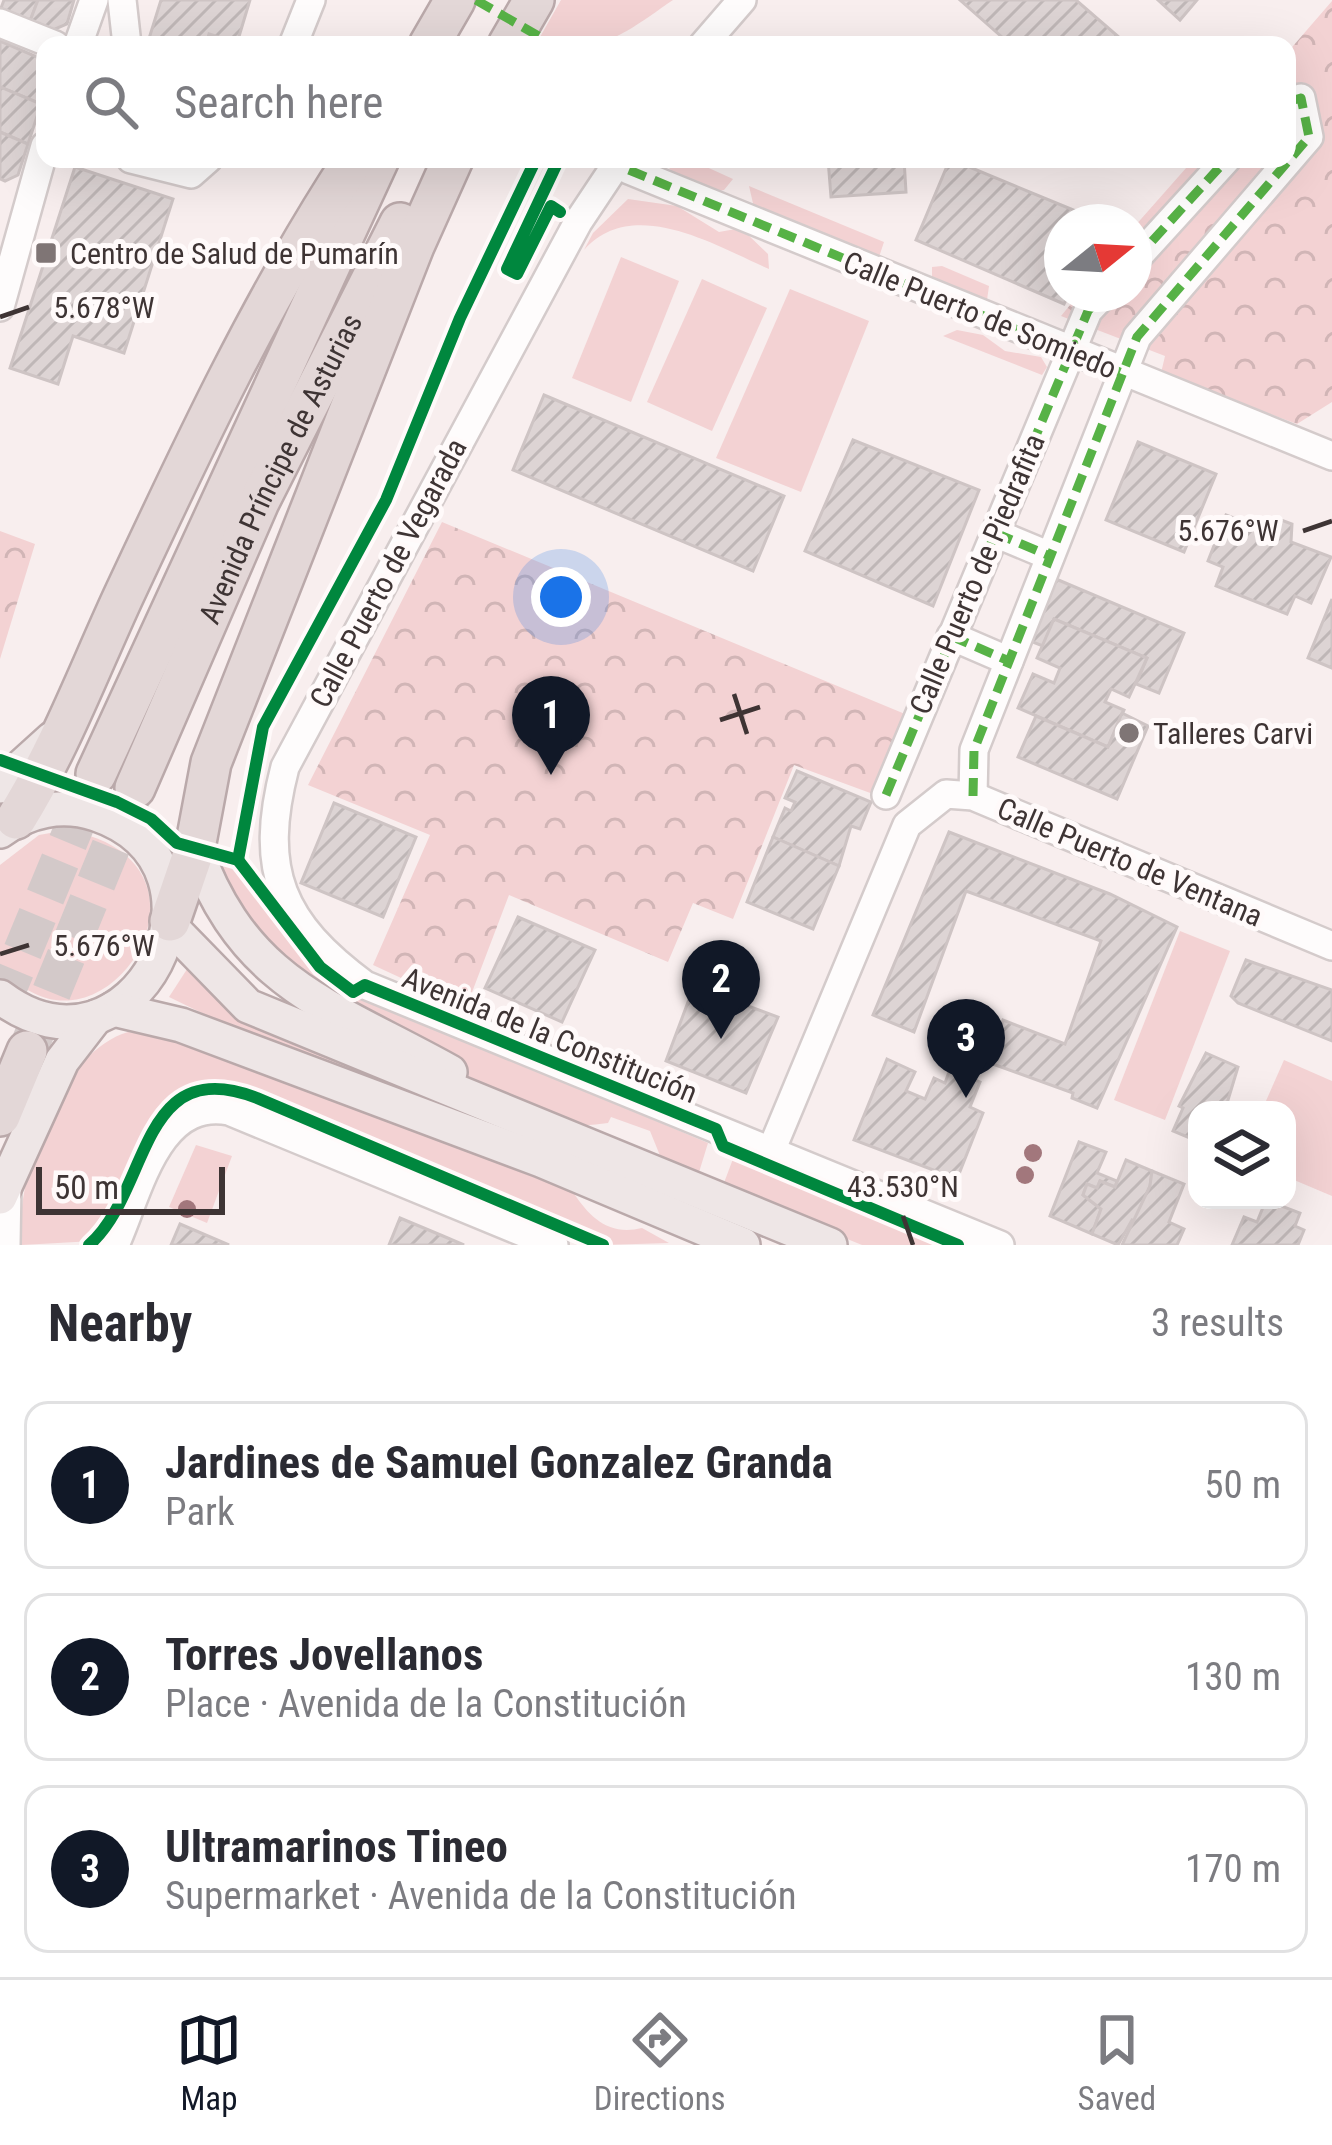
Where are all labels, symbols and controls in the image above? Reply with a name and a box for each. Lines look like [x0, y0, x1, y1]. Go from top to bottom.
search box [36, 36, 1296, 168]
icon: search [78, 69, 144, 135]
text: Search here [174, 76, 383, 129]
north arrow [1044, 204, 1152, 312]
place label: Centro de Salud de Pumarín [70, 236, 399, 271]
marker: Centro de Salud de Pumarín [33, 240, 59, 266]
street label: Calle Puerto de Somiedo [838, 244, 1122, 386]
text: 5.678°W [53, 290, 155, 325]
street label: Avenida Príncipe de Asturias [191, 308, 369, 628]
street label: Calle Puerto de Piedrafita [902, 429, 1052, 719]
street label: Calle Puerto de Vegarada [302, 433, 474, 713]
text: 5.676°W [1177, 513, 1279, 548]
your location [531, 567, 591, 627]
pin: 1 [512, 676, 590, 775]
place label: Talleres Carvi [1153, 716, 1313, 751]
marker: Talleres Carvi [1116, 720, 1142, 746]
street label: Calle Puerto de Ventana [992, 790, 1268, 934]
text: 5.676°W [53, 928, 155, 963]
pin: 2 [682, 940, 760, 1039]
street label: Avenida de la Constitución [398, 960, 702, 1110]
pin: 3 [927, 999, 1005, 1098]
map controls [1188, 1101, 1296, 1209]
button: layers [1188, 1101, 1296, 1209]
scale bar [36, 1161, 225, 1214]
text: 50 m [54, 1168, 119, 1207]
text: 43.530°N [847, 1169, 959, 1204]
text: Nearby [48, 1294, 192, 1353]
text: 3 results [1151, 1300, 1284, 1346]
text: Jardines de Samuel Gonzalez Granda [165, 1436, 833, 1489]
text: 1 [80, 1462, 100, 1508]
text: 50 m [1204, 1462, 1281, 1508]
text: Park [165, 1489, 235, 1535]
text: Torres Jovellanos [165, 1628, 483, 1681]
text: 2 [80, 1654, 100, 1700]
text: 130 m [1185, 1654, 1281, 1700]
text: Place · Avenida de la Constitución [165, 1681, 687, 1727]
text: Ultramarinos Tineo [165, 1820, 508, 1873]
text: 3 [80, 1846, 100, 1892]
text: 170 m [1185, 1846, 1281, 1892]
text: Supermarket · Avenida de la Constitución [165, 1873, 797, 1919]
tab: Map [176, 2007, 242, 2118]
tab: Directions [594, 2007, 726, 2118]
tab: Saved [1078, 2007, 1156, 2118]

